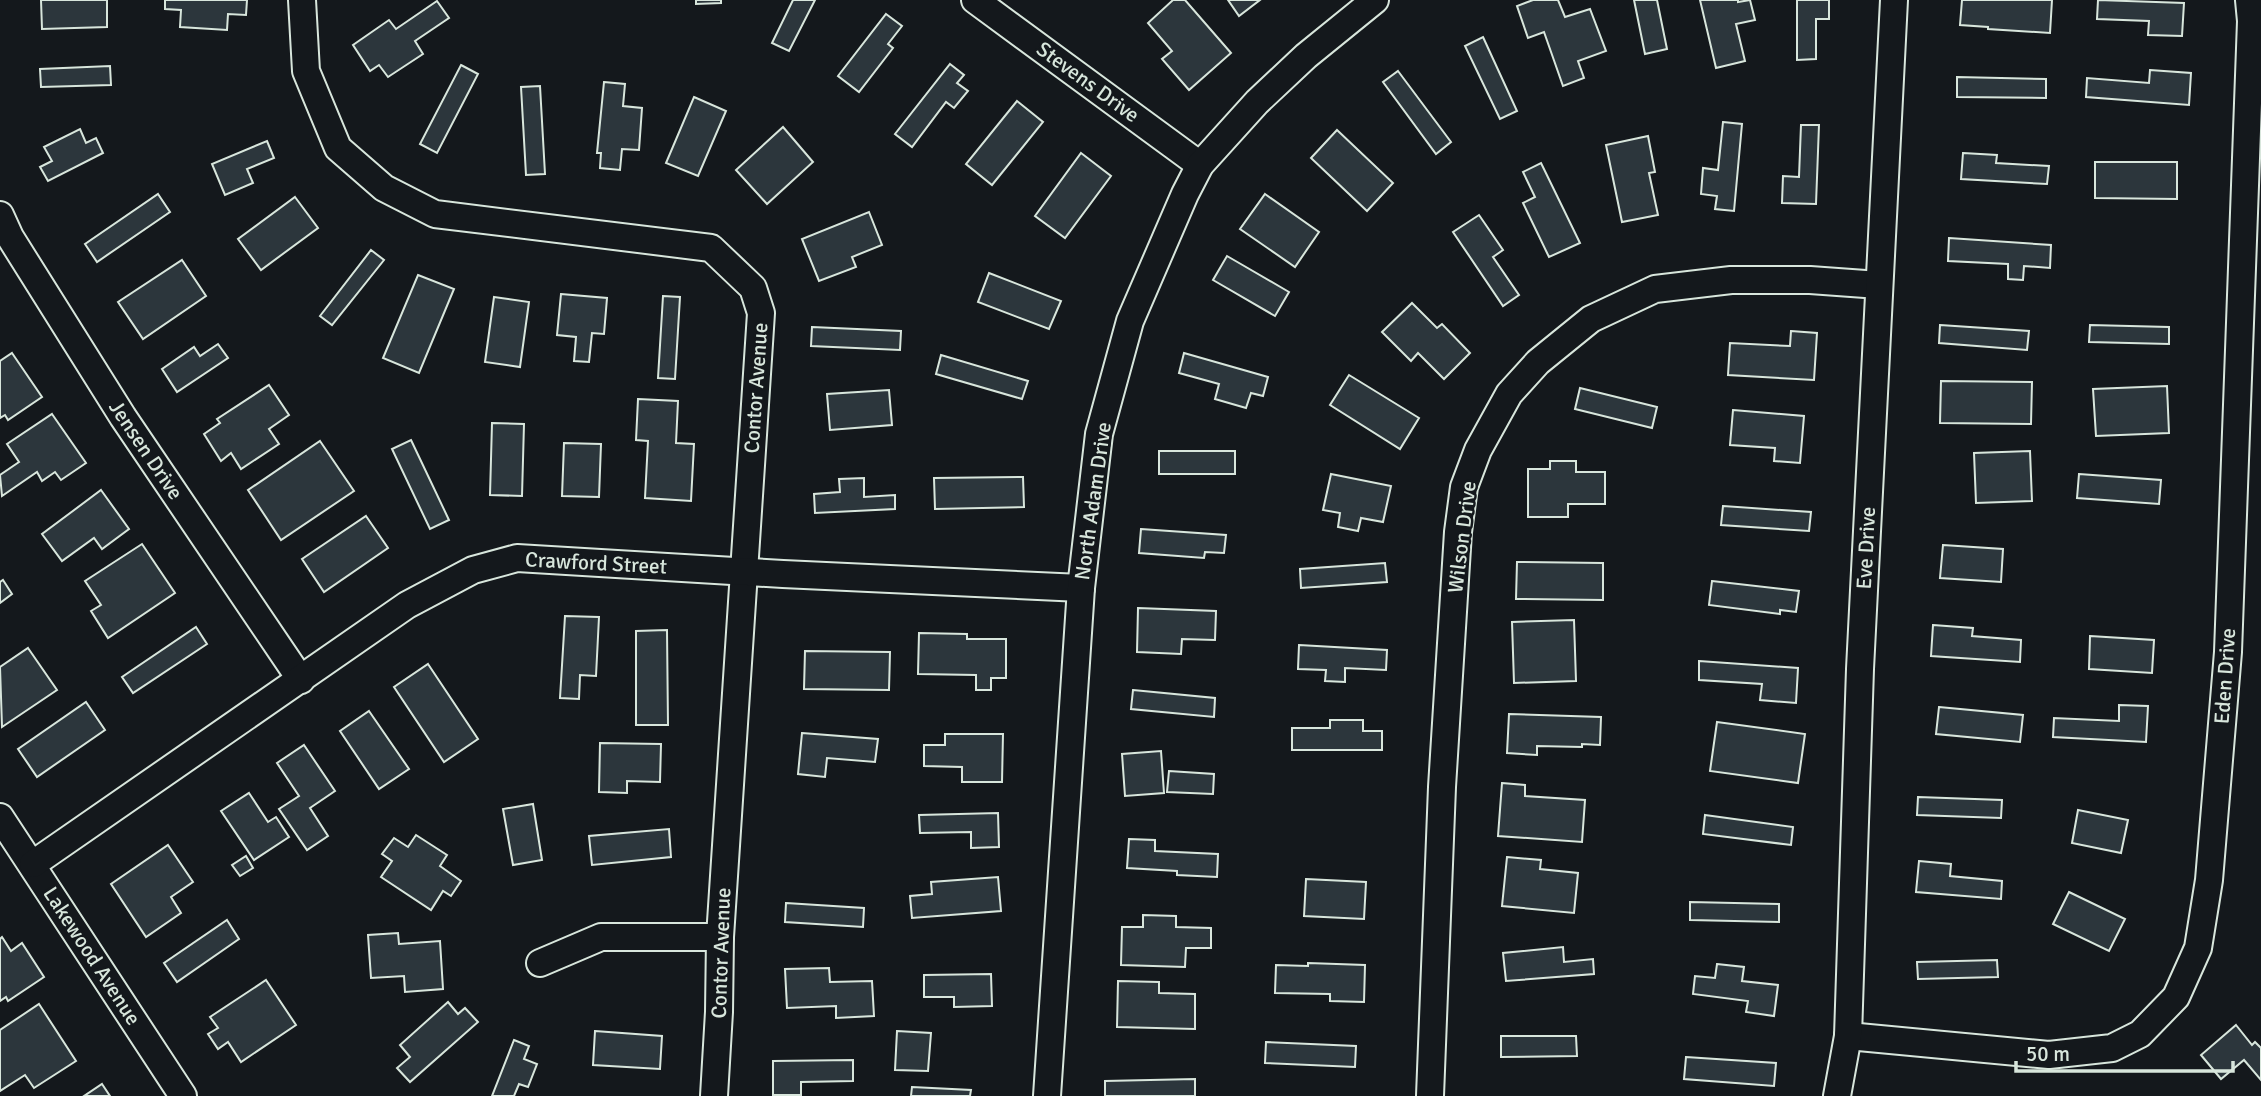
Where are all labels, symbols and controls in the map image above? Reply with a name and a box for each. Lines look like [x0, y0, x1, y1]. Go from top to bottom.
street label: Stevens Drive [1031, 36, 1145, 128]
street label: Contor Avenue [738, 322, 774, 454]
street label: Jensen Drive [103, 395, 189, 505]
street label: North Adam Drive [1069, 420, 1117, 582]
street label: Wilson Drive [1442, 479, 1482, 595]
street label: Eve Drive [1851, 506, 1881, 590]
street label: Crawford Street [524, 546, 668, 580]
street label: Eden Drive [2209, 627, 2241, 725]
street label: Lakewood Avenue [38, 882, 146, 1030]
street label: Contor Avenue [706, 887, 736, 1019]
scale bar [2016, 1030, 2233, 1074]
text: 50 m [2026, 1041, 2070, 1067]

